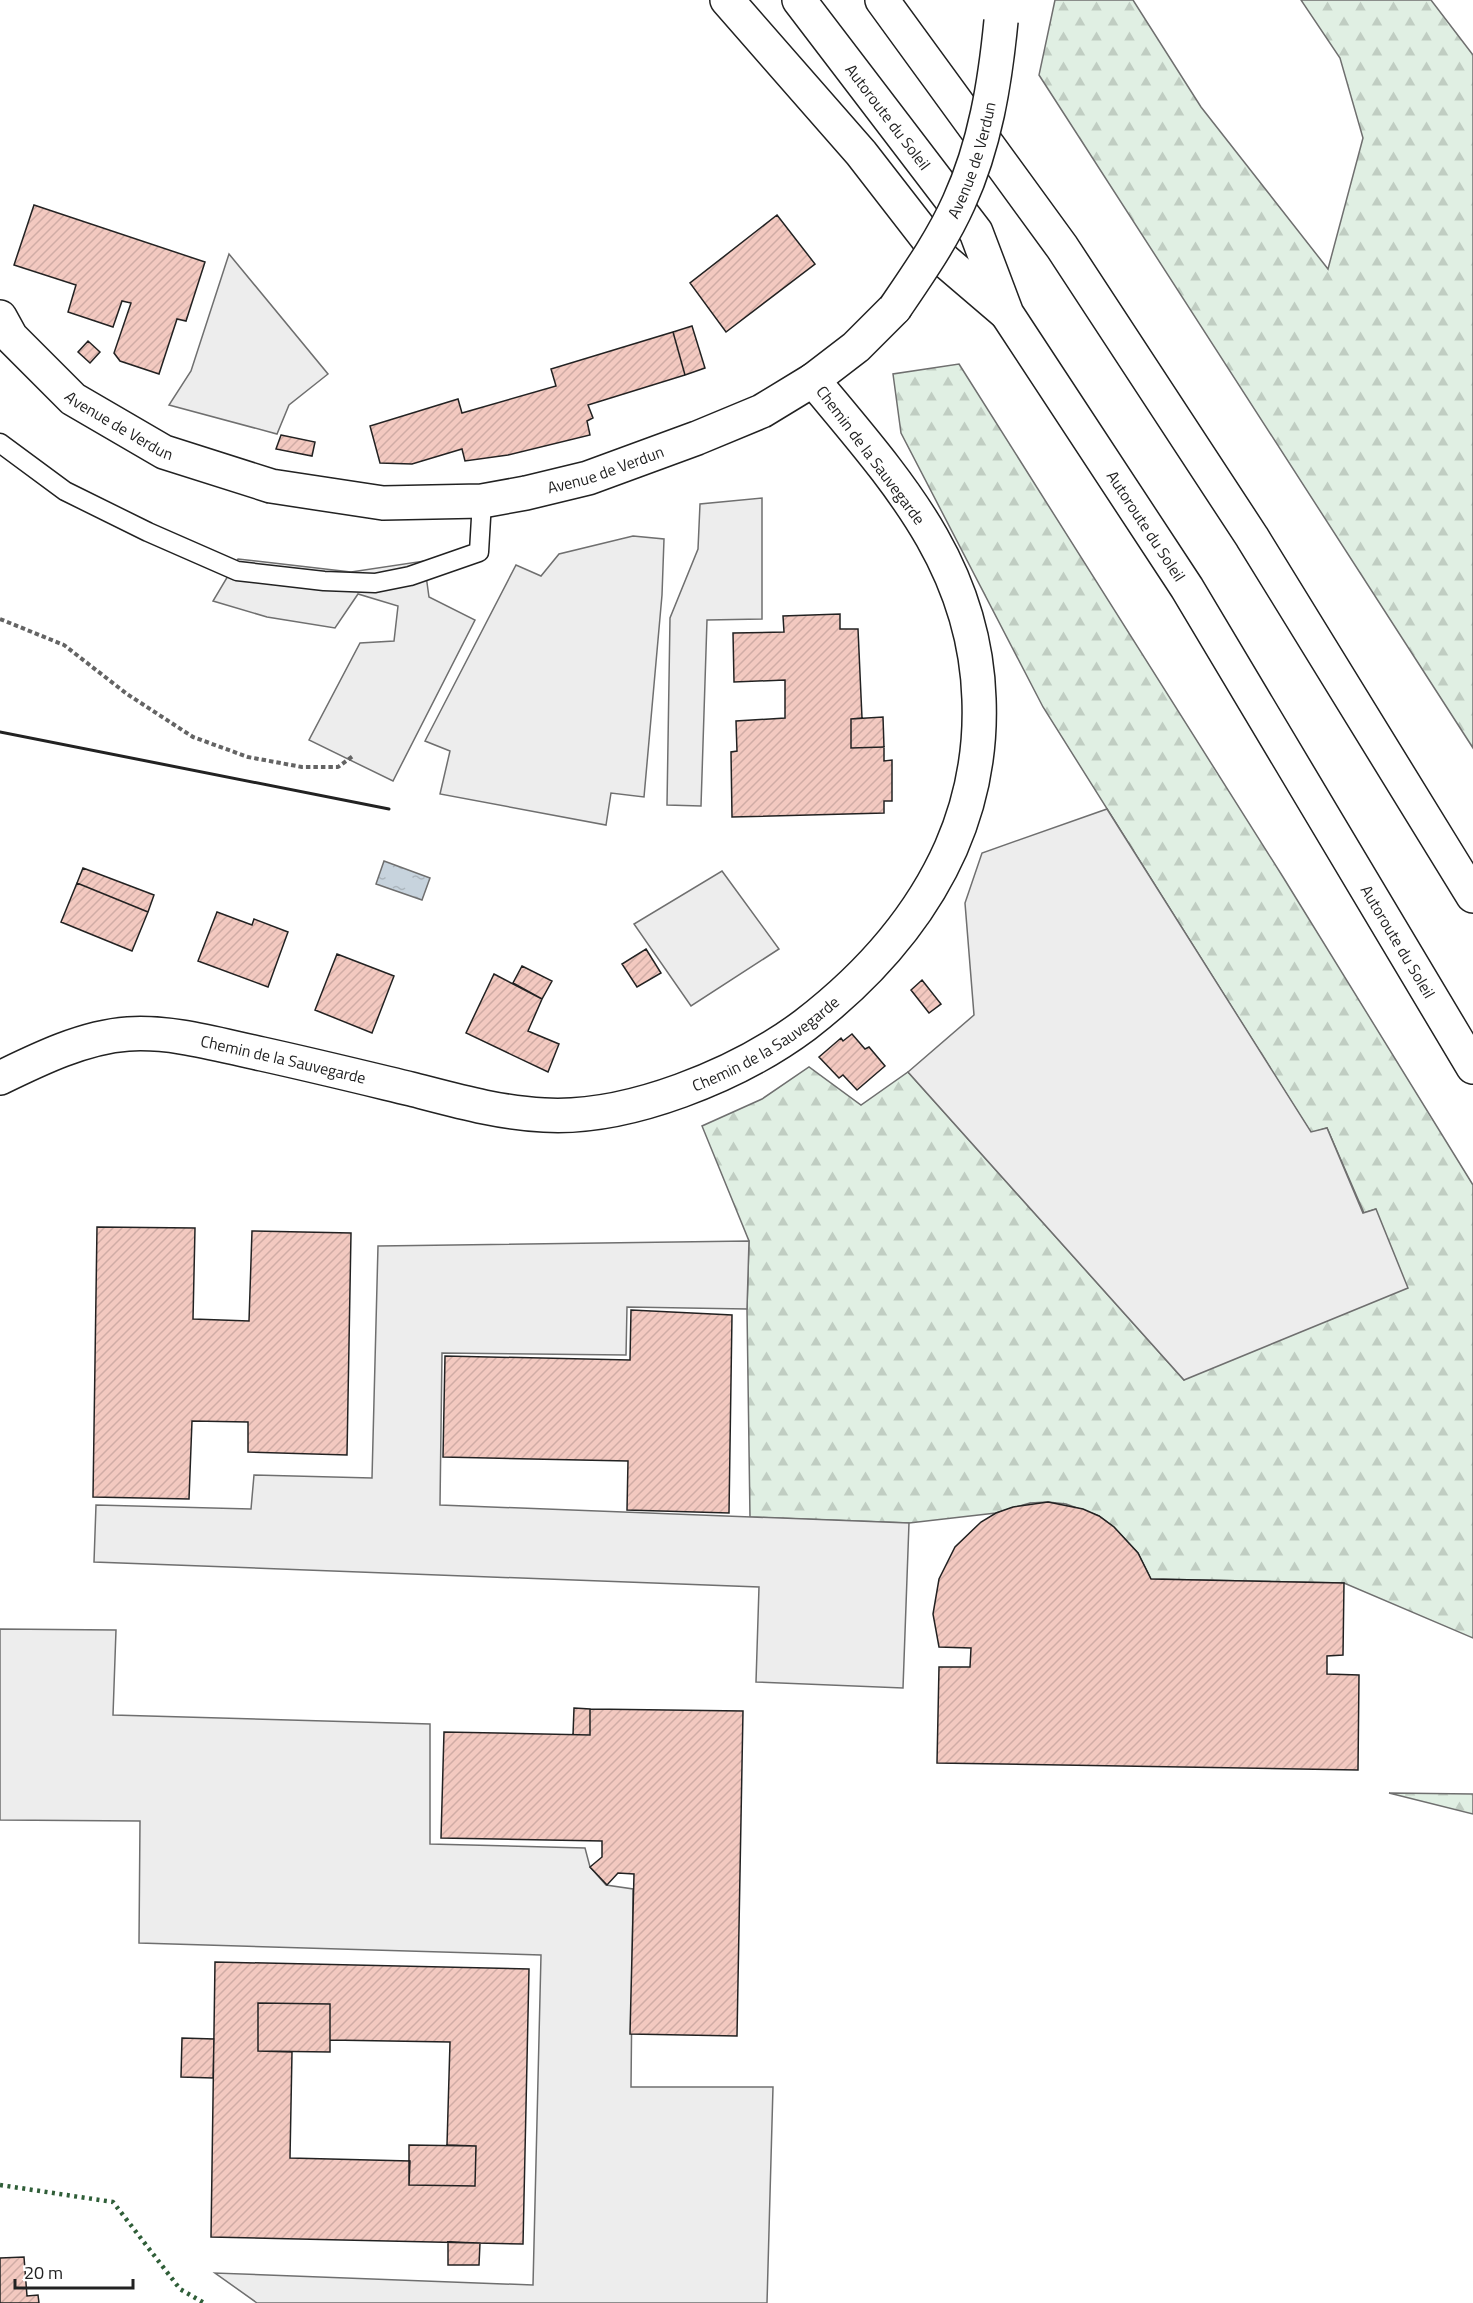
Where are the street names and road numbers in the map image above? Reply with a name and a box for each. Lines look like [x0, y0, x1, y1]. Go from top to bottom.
street label: Autoroute du Soleil [840, 59, 937, 175]
street label: Avenue de Verdun [941, 100, 1002, 222]
street label: Chemin de la Sauvegarde [811, 380, 931, 530]
street label: Avenue de Verdun [59, 385, 176, 466]
street label: Avenue de Verdun [545, 439, 667, 499]
street label: Autoroute du Soleil [1101, 466, 1191, 586]
street label: Autoroute du Soleil [1355, 880, 1441, 1003]
street label: Chemin de la Sauvegarde [688, 990, 844, 1097]
street label: Chemin de la Sauvegarde [199, 1029, 368, 1090]

